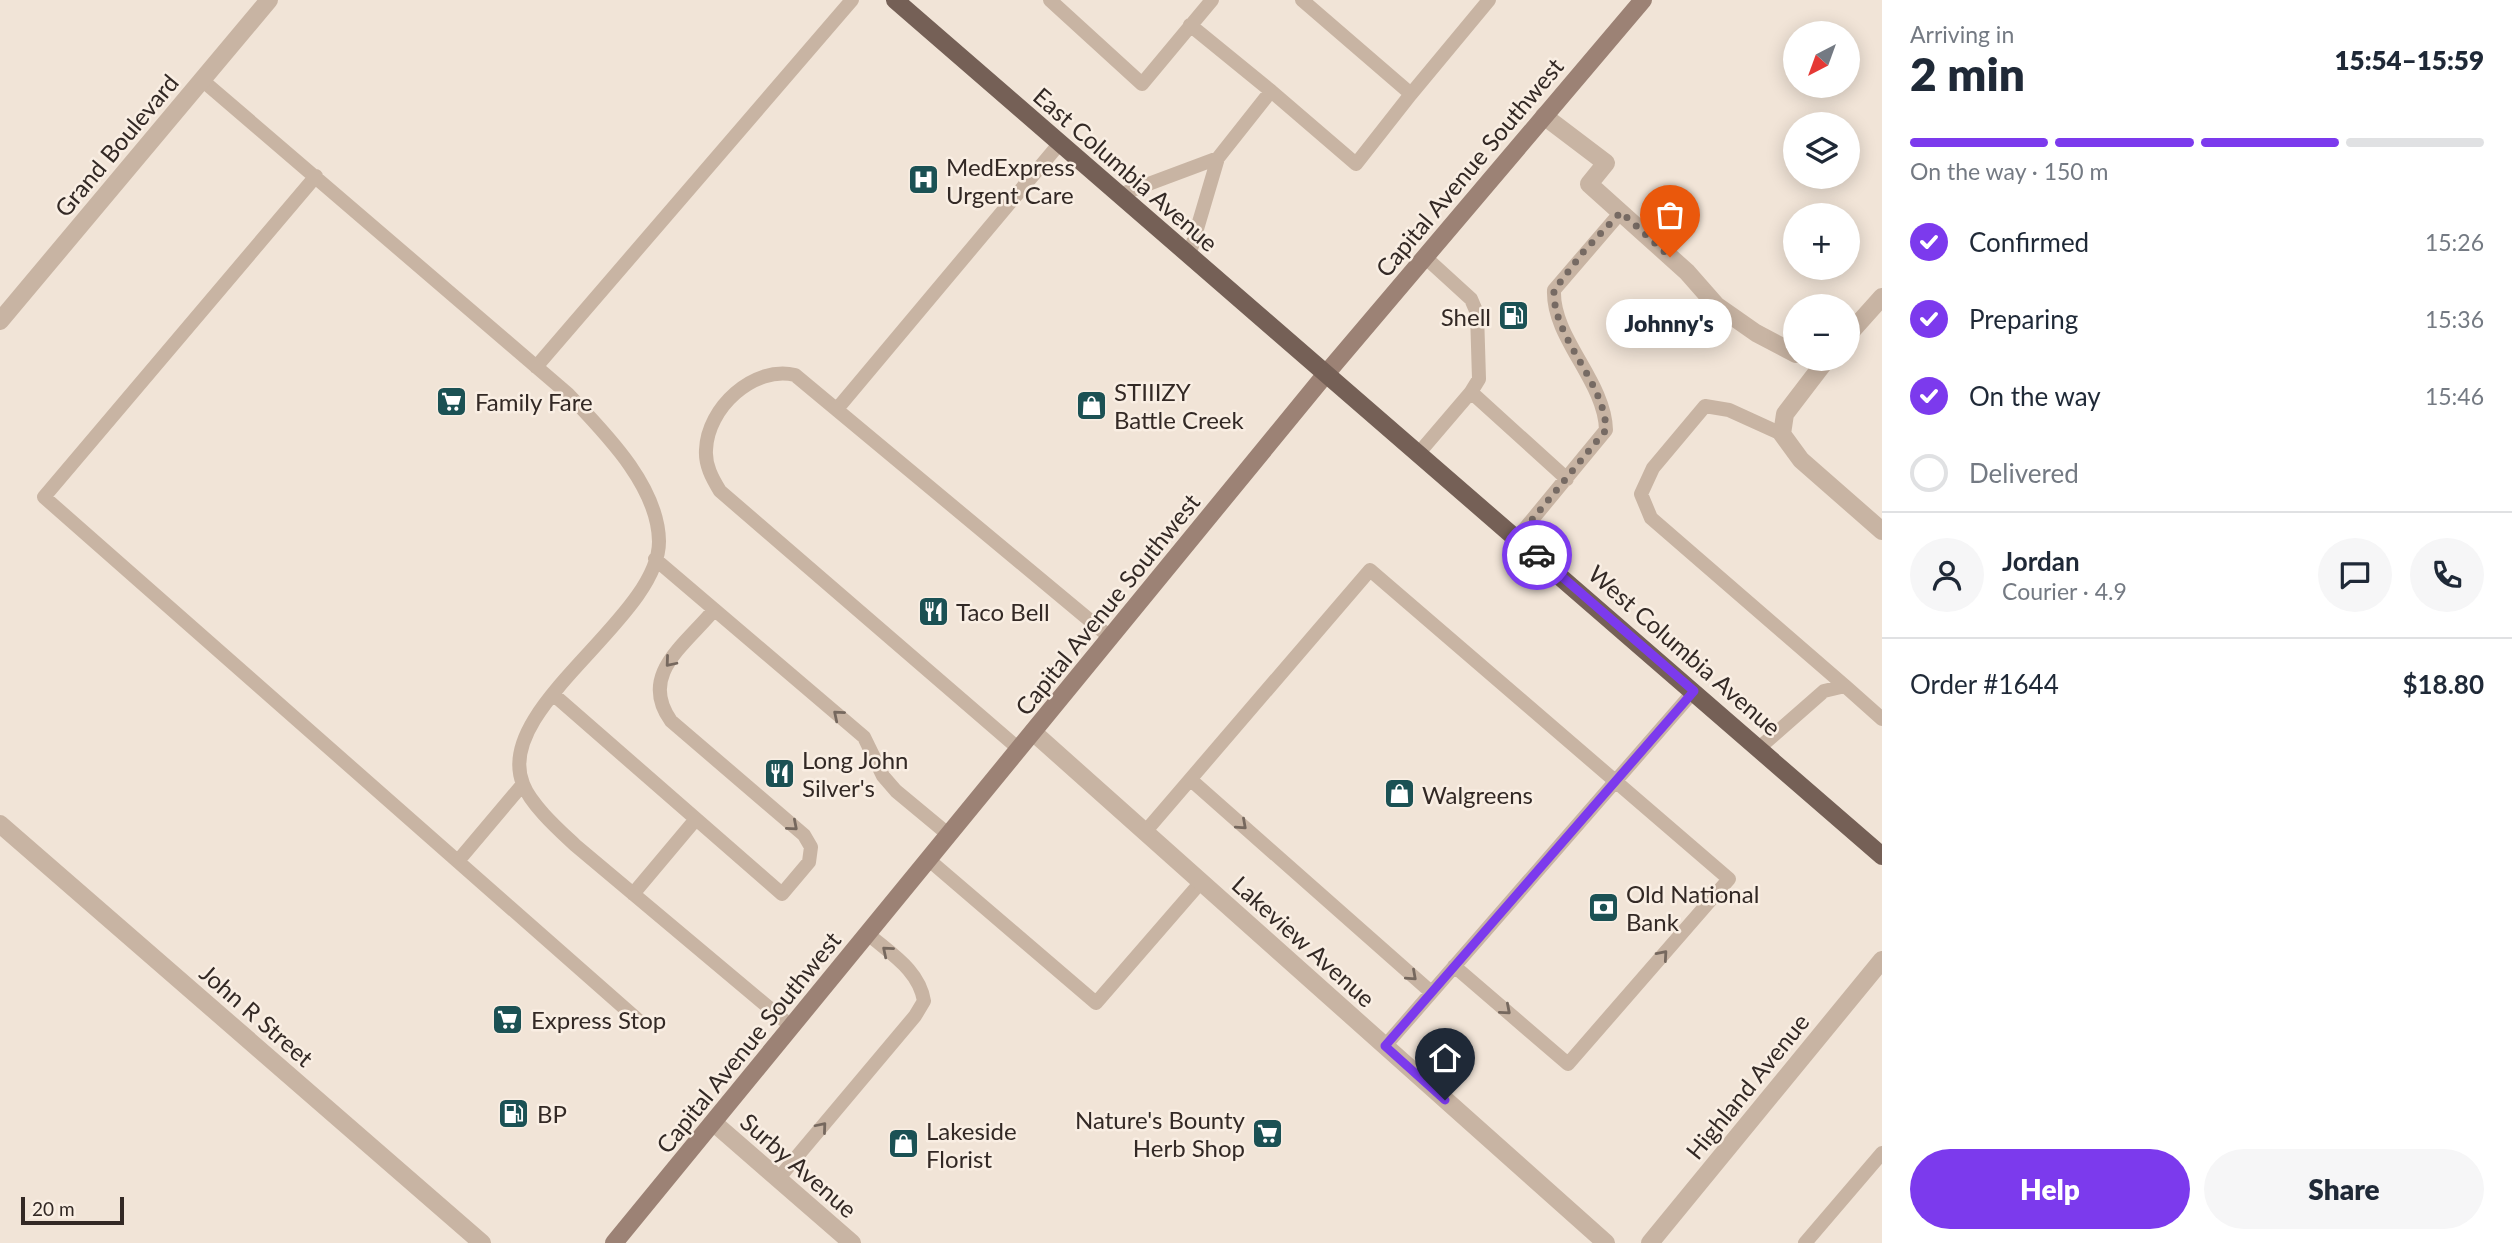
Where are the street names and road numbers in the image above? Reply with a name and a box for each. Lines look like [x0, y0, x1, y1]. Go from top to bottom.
street label: Capital Avenue Southwest [1369, 51, 1569, 282]
street label: Grand Boulevard [48, 68, 184, 222]
street label: East Columbia Avenue [1028, 81, 1224, 257]
street label: Capital Avenue Southwest [1009, 487, 1206, 721]
street label: West Columbia Avenue [1583, 559, 1787, 741]
street label: Lakeview Avenue [1227, 869, 1381, 1013]
street label: Capital Avenue Southwest [650, 925, 847, 1159]
street label: John R Street [194, 958, 320, 1072]
street label: Highland Avenue [1679, 1007, 1815, 1165]
street label: Surby Avenue [735, 1107, 863, 1223]

